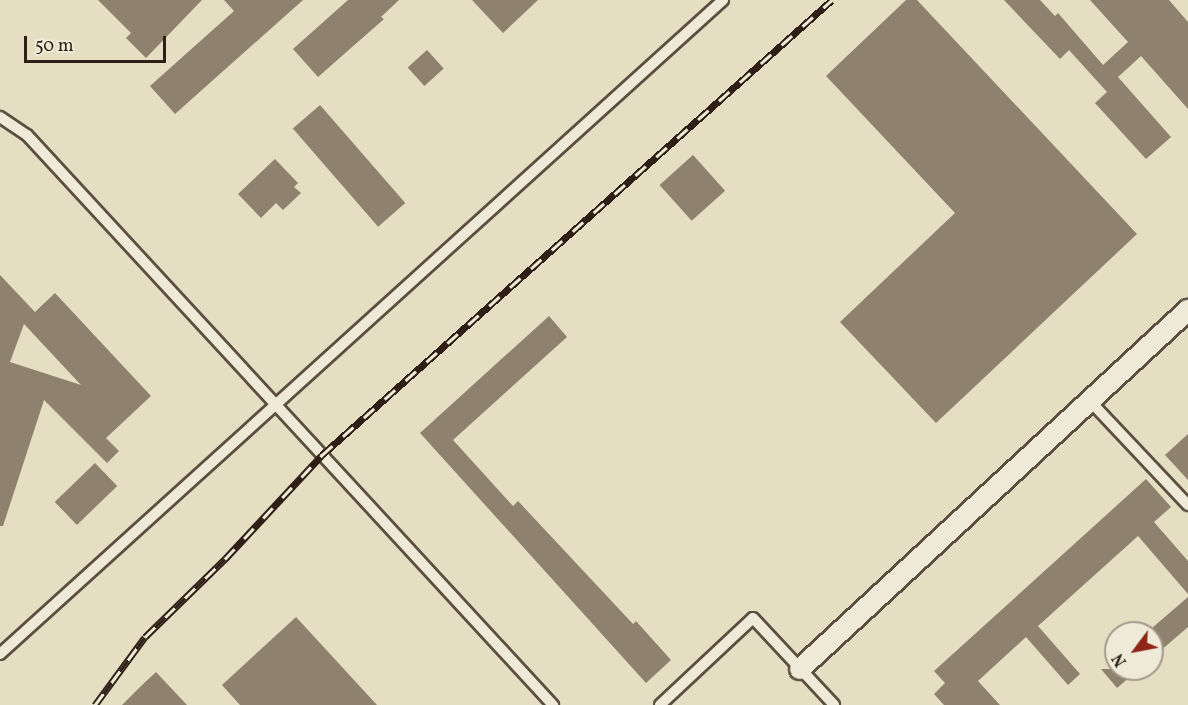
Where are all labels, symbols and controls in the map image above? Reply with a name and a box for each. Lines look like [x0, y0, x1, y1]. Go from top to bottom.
scale bar [27, 24, 170, 62]
text: 50 m [35, 34, 74, 59]
north arrow [1104, 621, 1164, 681]
text: N [1108, 649, 1133, 670]

